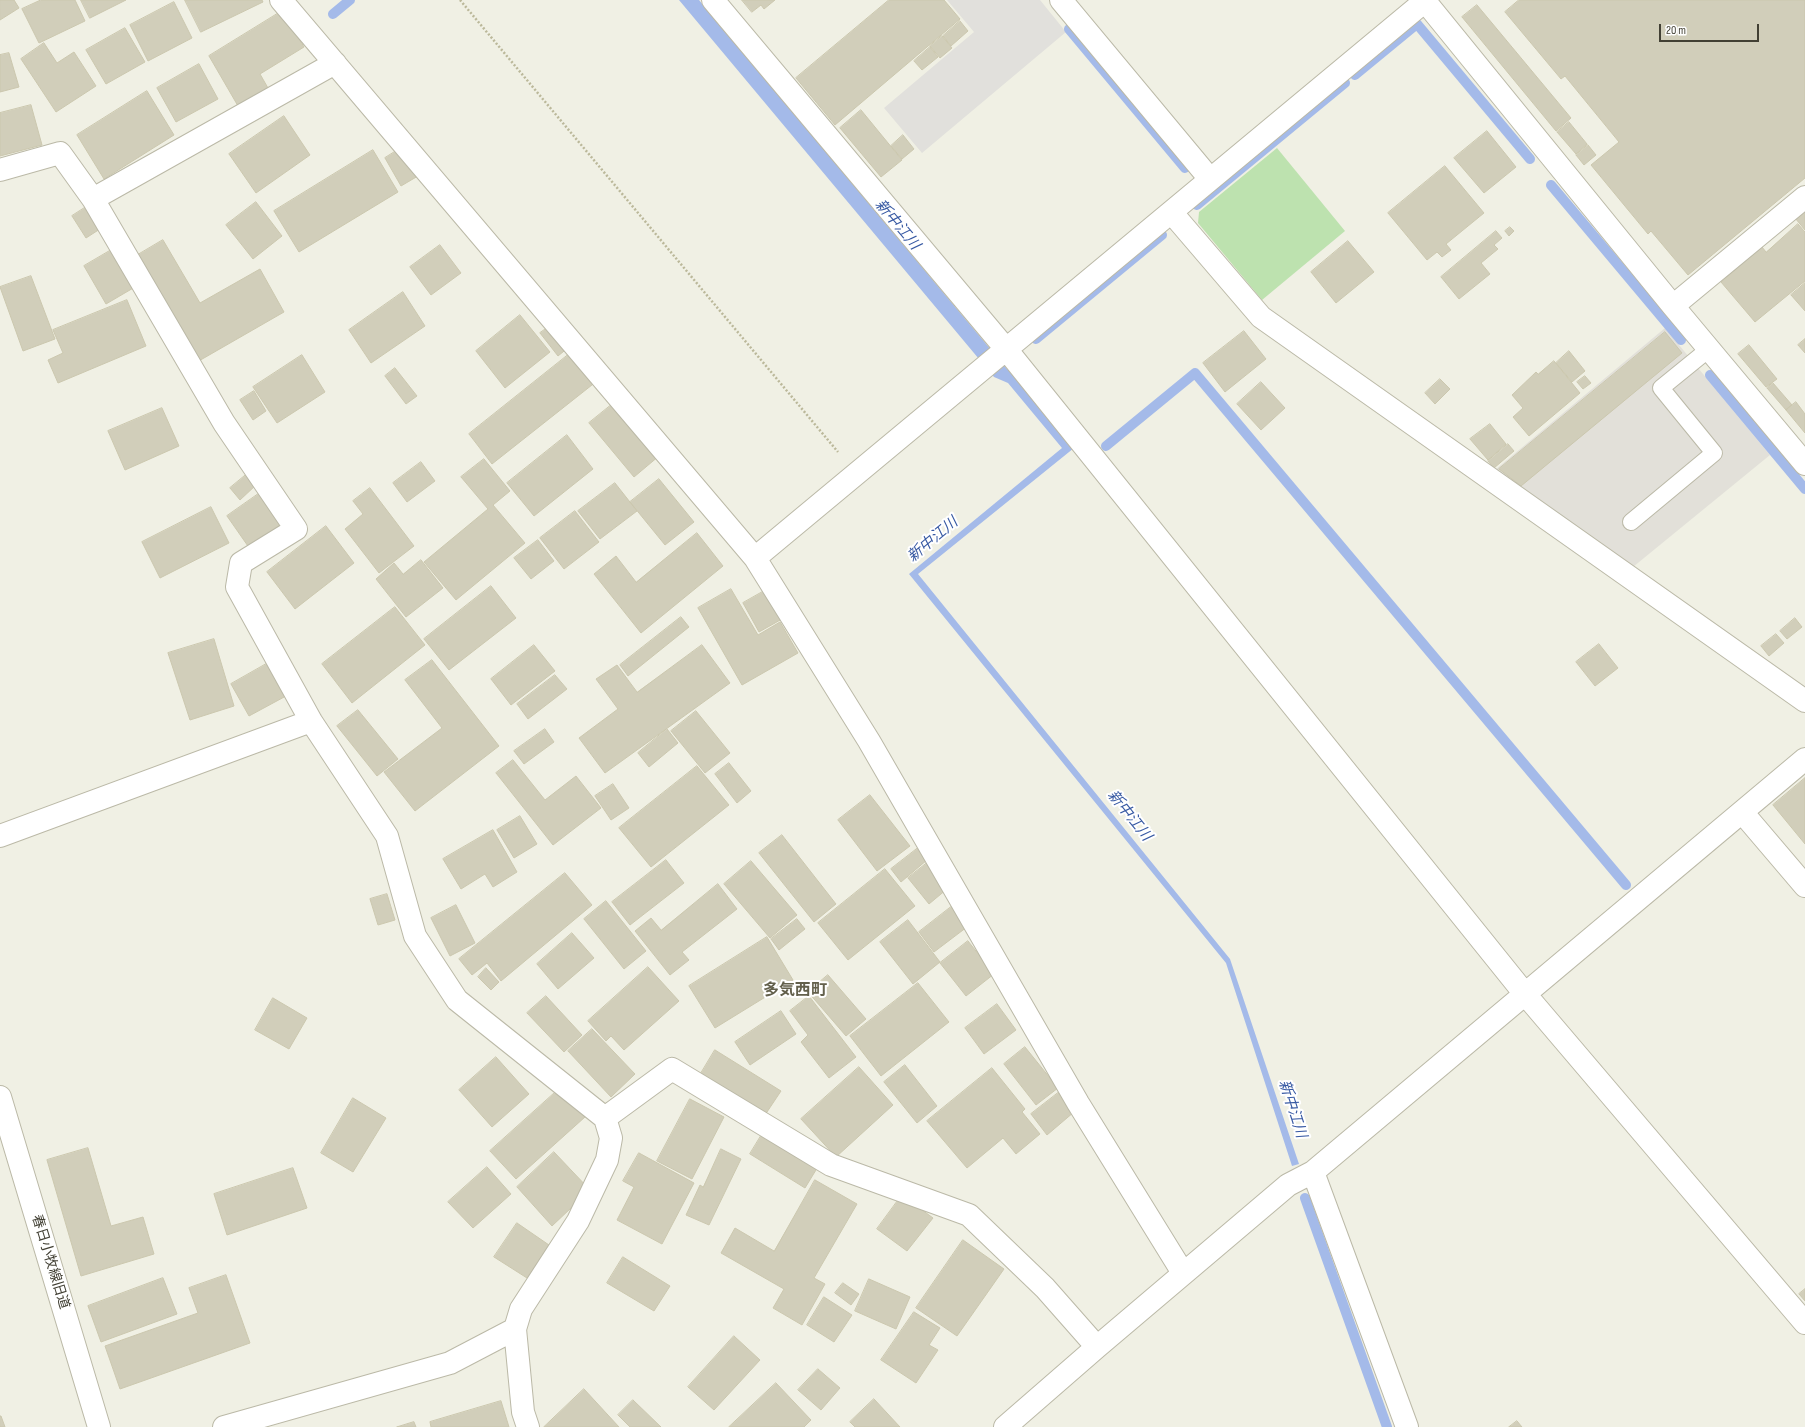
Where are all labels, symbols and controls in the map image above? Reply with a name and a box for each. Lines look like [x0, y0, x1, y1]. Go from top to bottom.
scale bar [1661, 16, 1761, 42]
text: 20 m [1666, 23, 1686, 38]
water label: 新中江川 [871, 196, 923, 254]
water label: 新中江川 [904, 514, 962, 566]
water label: 新中江川 [1103, 787, 1155, 845]
district label: 多気西町 [763, 981, 827, 1001]
water label: 新中江川 [1274, 1078, 1310, 1140]
street label: 春日小牧線旧道 [28, 1213, 72, 1311]

